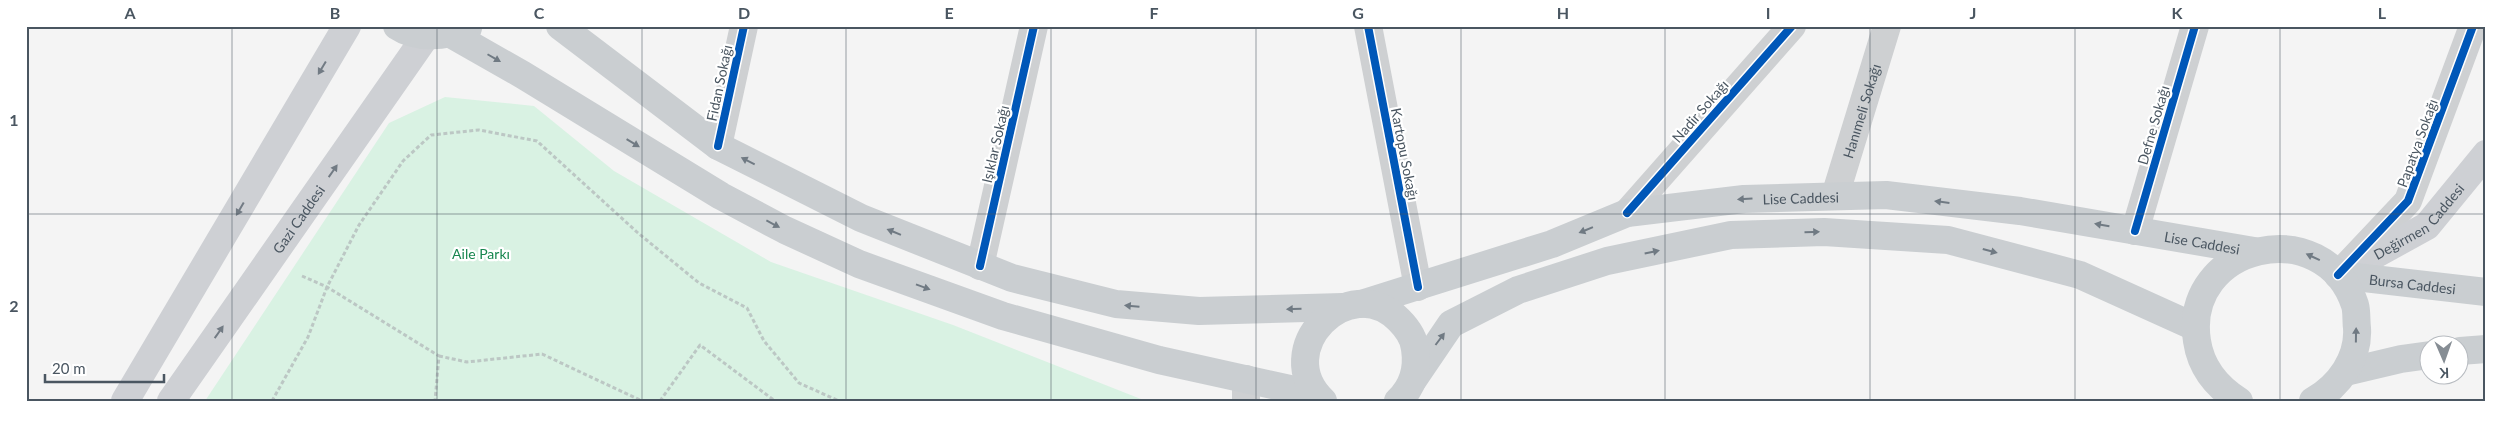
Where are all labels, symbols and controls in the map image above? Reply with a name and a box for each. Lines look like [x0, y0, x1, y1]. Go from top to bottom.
text: A [123, 3, 136, 22]
text: B [330, 3, 340, 22]
text: C [534, 3, 545, 22]
text: D [738, 3, 750, 22]
text: E [944, 3, 954, 22]
text: F [1149, 3, 1159, 22]
text: G [1352, 3, 1364, 22]
text: H [1557, 3, 1569, 22]
text: I [1766, 3, 1770, 22]
text: J [1970, 3, 1976, 22]
text: K [2172, 3, 2184, 22]
text: L [2378, 3, 2387, 22]
street label: Fidan Sokağı [703, 43, 735, 123]
one-way arrow [487, 54, 500, 63]
street label: Hanımeli Sokağı [1839, 61, 1884, 160]
one-way arrow [317, 62, 326, 75]
street label: Nadir Sokağı [1668, 76, 1732, 146]
street label: Defne Sokağı [2134, 83, 2172, 167]
street label: Papatya Sokağı [2393, 97, 2441, 189]
street label: Işıklar Sokağı [978, 104, 1012, 184]
street label: Kartopu Sokağı [1388, 106, 1422, 202]
text: 1 [9, 110, 19, 129]
one-way arrow [626, 138, 639, 147]
one-way arrow [741, 157, 755, 165]
one-way arrow [328, 164, 338, 178]
street label: Değirmen Caddesi [2370, 180, 2467, 262]
street label: Gazi Caddesi [268, 182, 328, 256]
street label: Lise Caddesi [1762, 188, 1839, 207]
one-way arrow [1736, 196, 1752, 204]
one-way arrow [1933, 198, 1949, 206]
one-way arrow [235, 202, 244, 215]
one-way arrow [766, 220, 781, 228]
one-way arrow [2094, 221, 2110, 229]
one-way arrow [1578, 226, 1593, 234]
one-way arrow [887, 227, 901, 235]
street label: Lise Caddesi [2163, 227, 2241, 257]
one-way arrow [1804, 228, 1820, 236]
park label: Aile Parkı [452, 245, 510, 262]
one-way arrow [1644, 248, 1659, 256]
one-way arrow [1983, 248, 1998, 256]
one-way arrow [2306, 253, 2320, 261]
street label: Bursa Caddesi [2368, 270, 2457, 297]
one-way arrow [916, 283, 931, 291]
text: 2 [9, 296, 19, 315]
one-way arrow [1123, 302, 1139, 310]
one-way arrow [1286, 305, 1302, 313]
one-way arrow [214, 325, 224, 339]
one-way arrow [2353, 327, 2361, 343]
one-way arrow [1435, 332, 1445, 346]
north arrow [2420, 334, 2470, 384]
scale bar [45, 352, 164, 384]
text: 20 m [52, 359, 86, 377]
text: K [2439, 365, 2450, 382]

